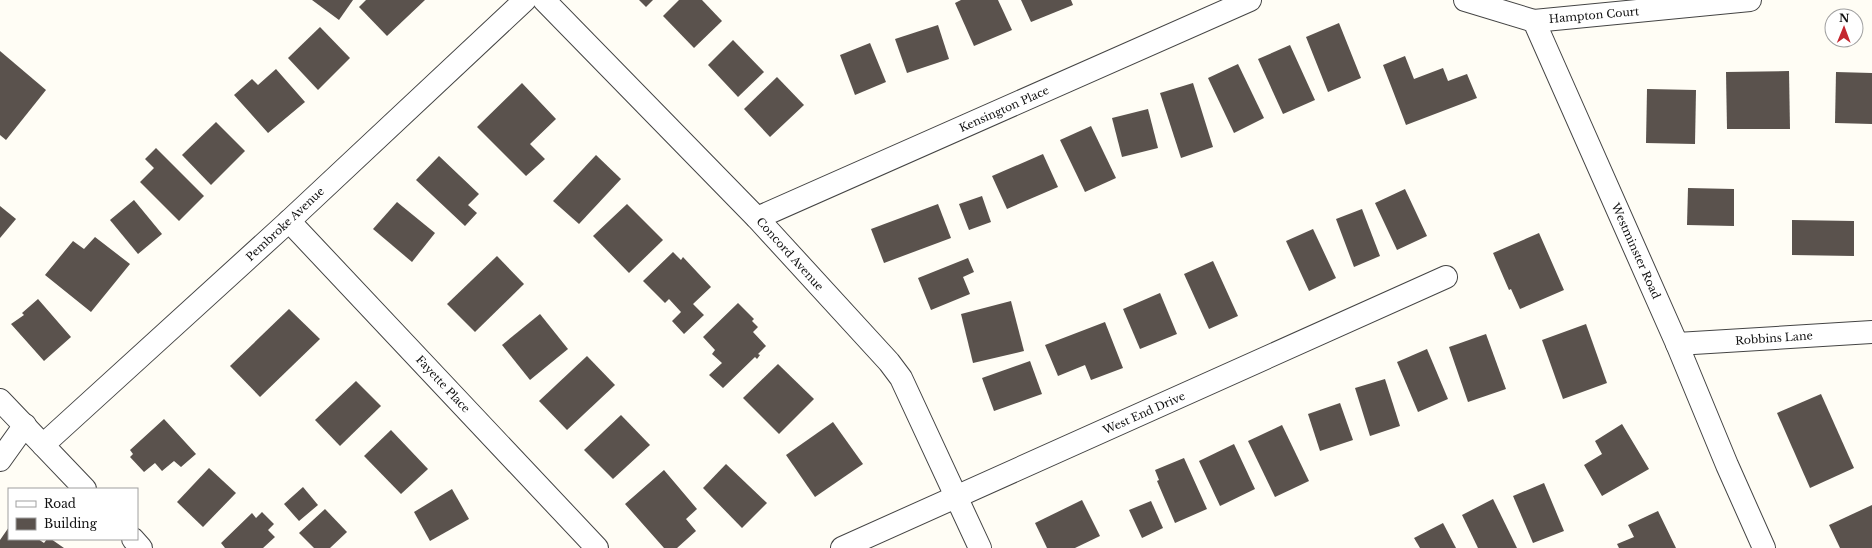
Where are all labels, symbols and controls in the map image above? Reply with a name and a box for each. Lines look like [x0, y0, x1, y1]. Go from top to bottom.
street label: Hampton Court [1548, 4, 1640, 26]
north arrow [1824, 8, 1864, 48]
text: N [1839, 11, 1850, 25]
street label: Kensington Place [957, 83, 1051, 135]
street label: Pembroke Avenue [243, 184, 327, 264]
street label: Westminster Road [1608, 200, 1664, 302]
street label: Concord Avenue [753, 214, 827, 294]
street label: Robbins Lane [1735, 328, 1813, 348]
street label: Fayette Place [413, 352, 473, 416]
street label: West End Drive [1100, 389, 1187, 438]
legend [8, 488, 138, 540]
text: Road [44, 496, 76, 511]
text: Building [44, 516, 98, 531]

